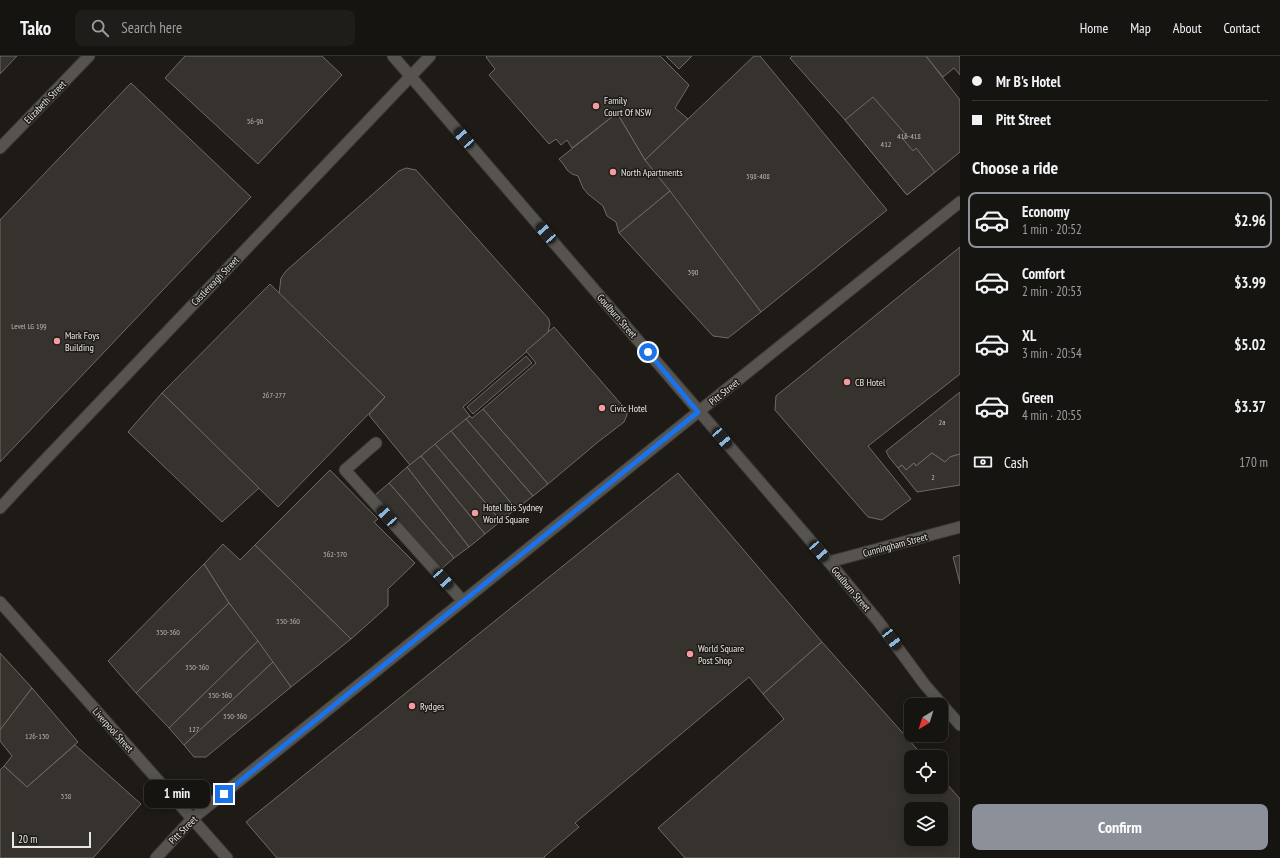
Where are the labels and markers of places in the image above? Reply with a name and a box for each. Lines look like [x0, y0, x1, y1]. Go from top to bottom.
place label: Family Court Of NSW [604, 94, 652, 119]
marker: Family Court Of NSW [591, 101, 601, 111]
place label: North Apartments [621, 166, 683, 179]
marker: North Apartments [608, 167, 618, 177]
place label: Mark Foys Building [65, 329, 100, 354]
marker: Mark Foys Building [52, 336, 62, 346]
place label: CB Hotel [855, 376, 886, 389]
marker: CB Hotel [842, 377, 852, 387]
place label: Civic Hotel [610, 402, 648, 415]
marker: Civic Hotel [597, 403, 607, 413]
place label: Hotel Ibis Sydney World Square [483, 501, 543, 526]
marker: Hotel Ibis Sydney World Square [470, 508, 480, 518]
place label: World Square Post Shop [698, 642, 744, 667]
marker: World Square Post Shop [685, 649, 695, 659]
place label: Rydges [420, 700, 445, 713]
marker: Rydges [407, 701, 417, 711]

